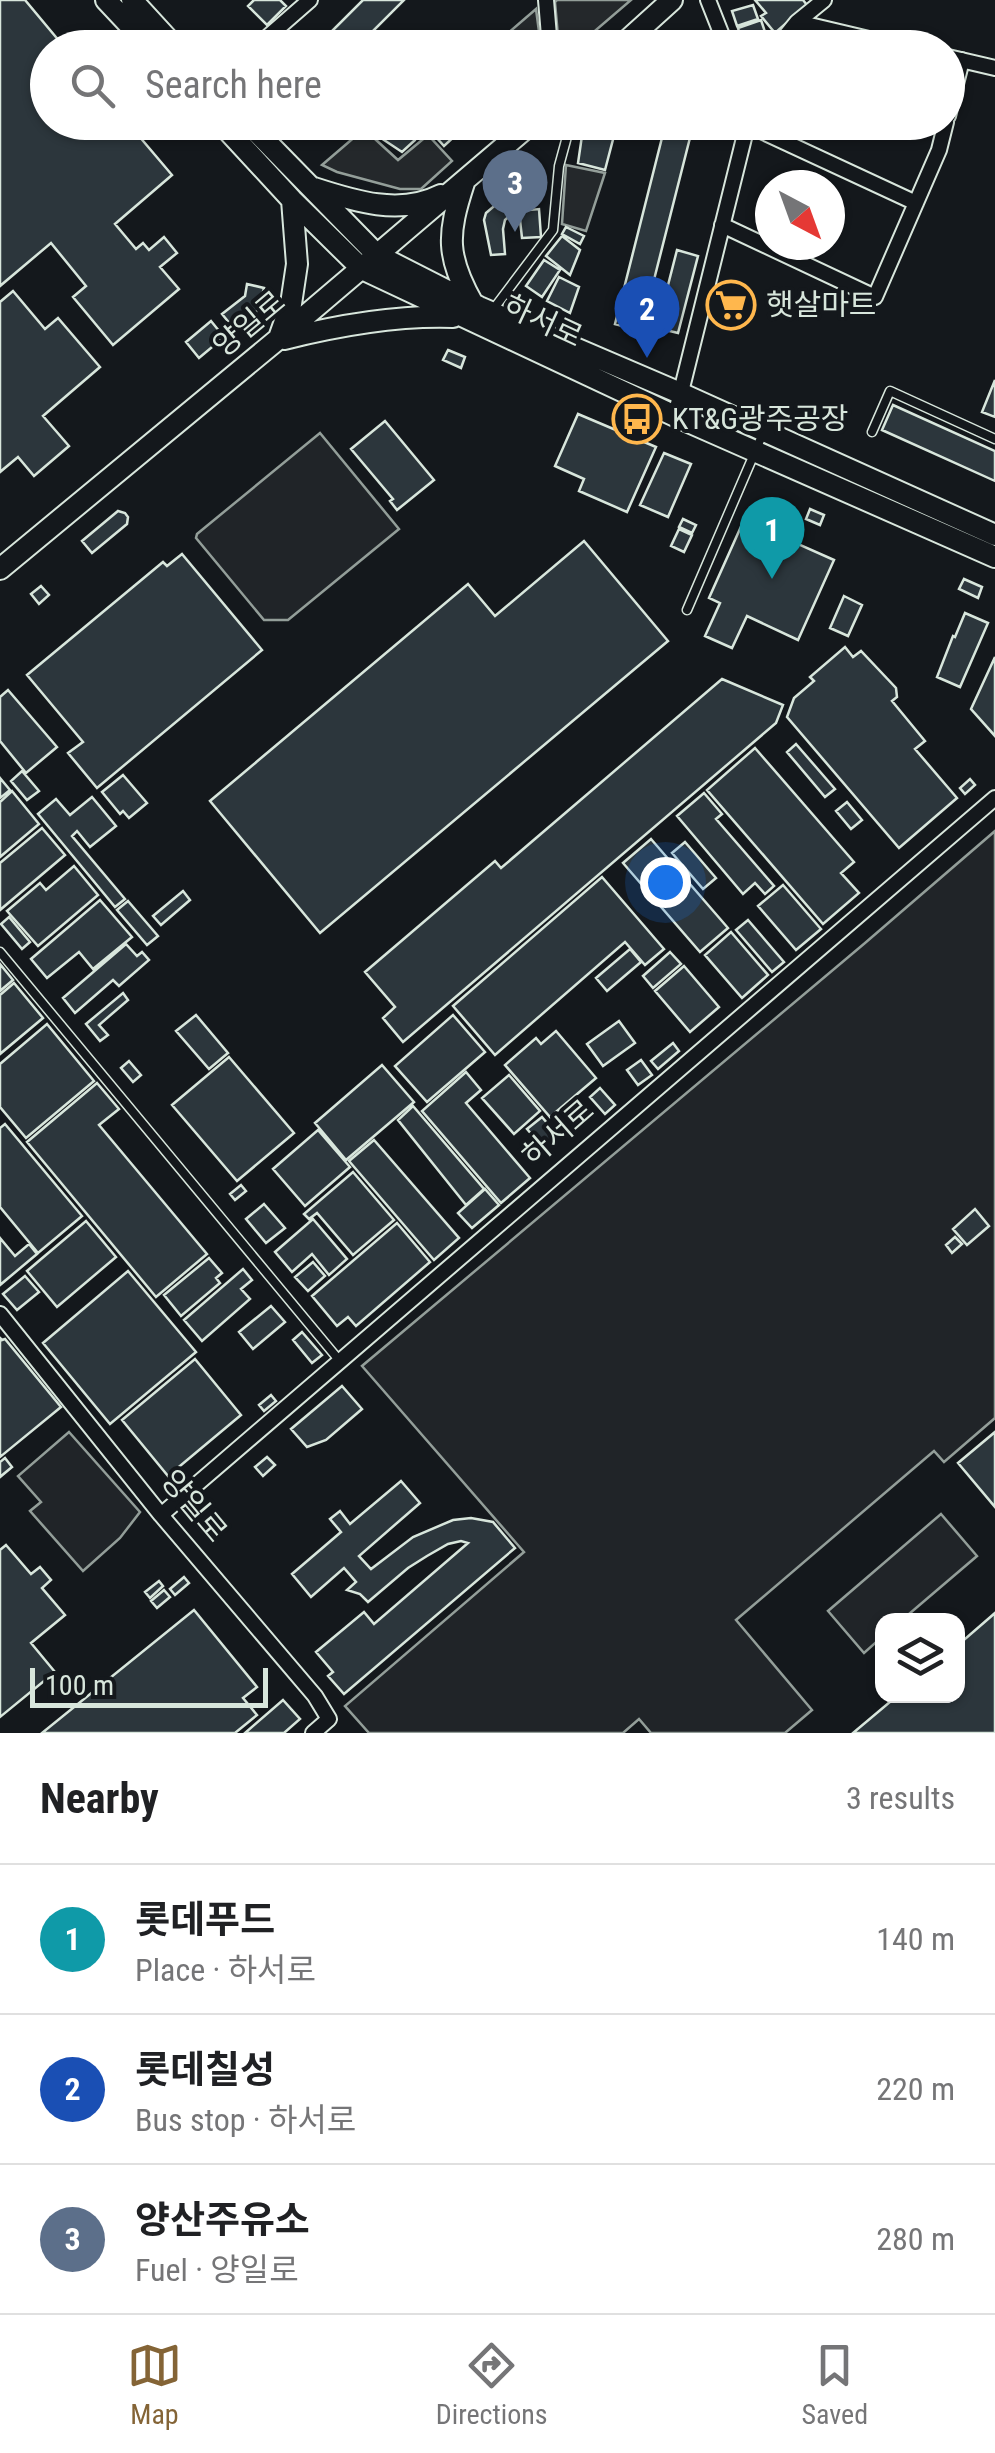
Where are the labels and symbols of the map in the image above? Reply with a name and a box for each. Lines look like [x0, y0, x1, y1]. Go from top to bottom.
pin: 3 [482, 150, 548, 232]
north arrow [755, 170, 845, 260]
pin: 2 [614, 276, 680, 358]
supermarket icon: 햇살마트 [705, 279, 757, 331]
street label: 양일로 [206, 284, 292, 364]
street label: 하서로 [498, 287, 588, 354]
place label: 햇살마트 [766, 287, 876, 322]
bus stop icon: KT&G광주공장 [611, 393, 663, 445]
place label: KT&G광주공장 [672, 401, 848, 436]
pin: 1 [740, 496, 804, 579]
your location [640, 857, 691, 908]
street label: 하서로 [515, 1092, 600, 1173]
street label: 양일로 [154, 1463, 234, 1549]
scale bar [30, 1663, 268, 1708]

